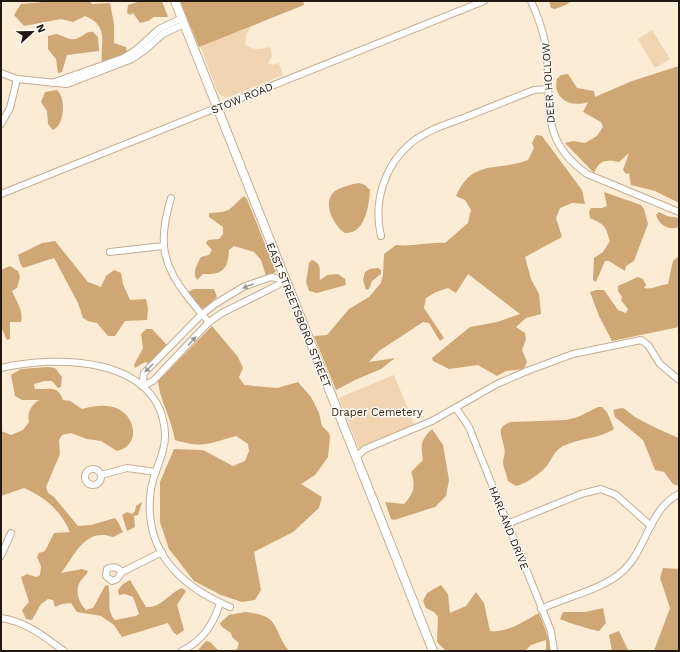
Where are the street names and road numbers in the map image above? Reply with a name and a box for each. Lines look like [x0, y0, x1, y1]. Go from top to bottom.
street label: DEER HOLLOW [539, 42, 558, 124]
street label: STOW ROAD [209, 80, 275, 117]
street label: EAST STREETSBORO STREET [263, 241, 334, 390]
street label: HARLAND DRIVE [486, 485, 531, 572]

